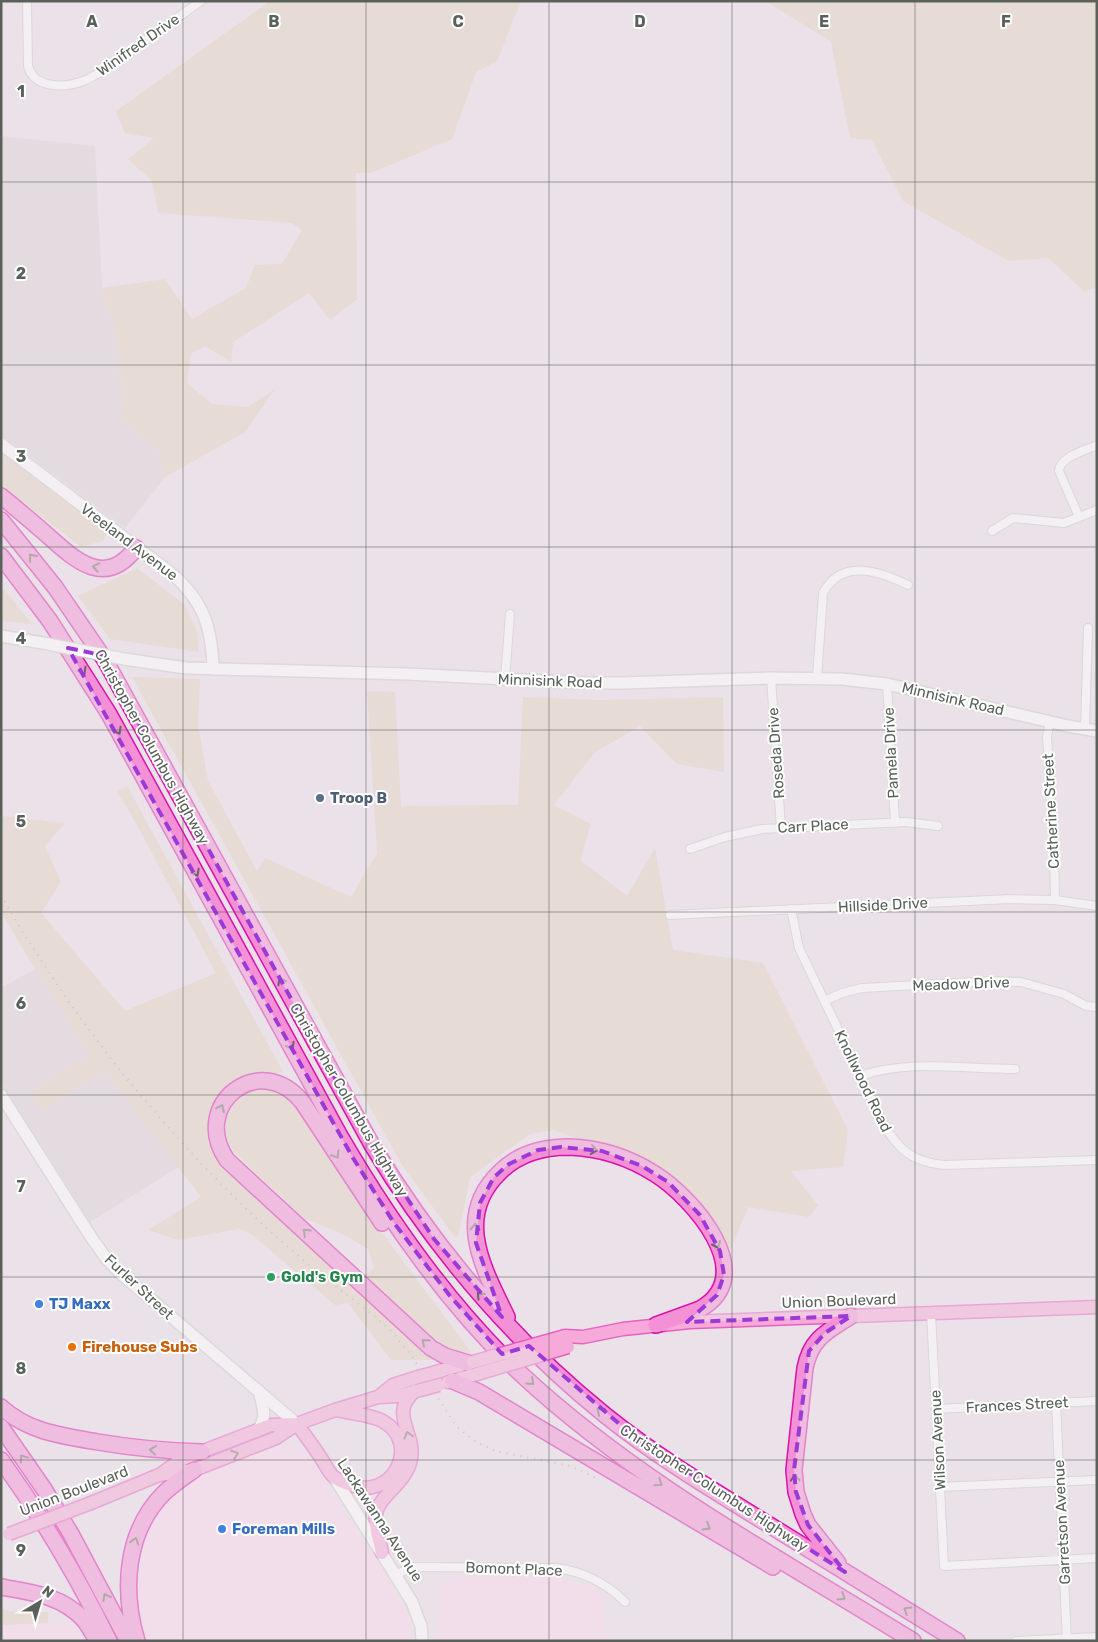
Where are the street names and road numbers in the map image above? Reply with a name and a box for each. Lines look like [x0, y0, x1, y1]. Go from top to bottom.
street label: Winifred Drive [93, 10, 183, 80]
street label: Vreeland Avenue [77, 499, 181, 585]
street label: Christopher Columbus Highway [91, 646, 213, 848]
street label: Minnisink Road [497, 670, 603, 692]
street label: Minnisink Road [900, 678, 1006, 720]
street label: Roseda Drive [764, 707, 788, 799]
street label: Pamela Drive [880, 707, 902, 799]
street label: Catherine Street [1039, 753, 1063, 869]
street label: Carr Place [777, 815, 849, 837]
street label: Hillside Drive [838, 894, 928, 916]
street label: Meadow Drive [912, 973, 1010, 995]
street label: Christopher Columbus Highway [286, 1000, 412, 1200]
street label: Knollwood Road [831, 1027, 895, 1135]
street label: Furler Street [101, 1250, 177, 1324]
street label: Union Boulevard [781, 1290, 897, 1312]
street label: Wilson Avenue [926, 1389, 950, 1491]
street label: Frances Street [965, 1393, 1069, 1417]
street label: Christopher Columbus Highway [617, 1420, 811, 1556]
street label: Lackawanna Avenue [333, 1455, 427, 1585]
street label: Garretson Avenue [1050, 1459, 1074, 1585]
street label: Union Boulevard [17, 1462, 131, 1520]
street label: Bomont Place [465, 1558, 563, 1580]

